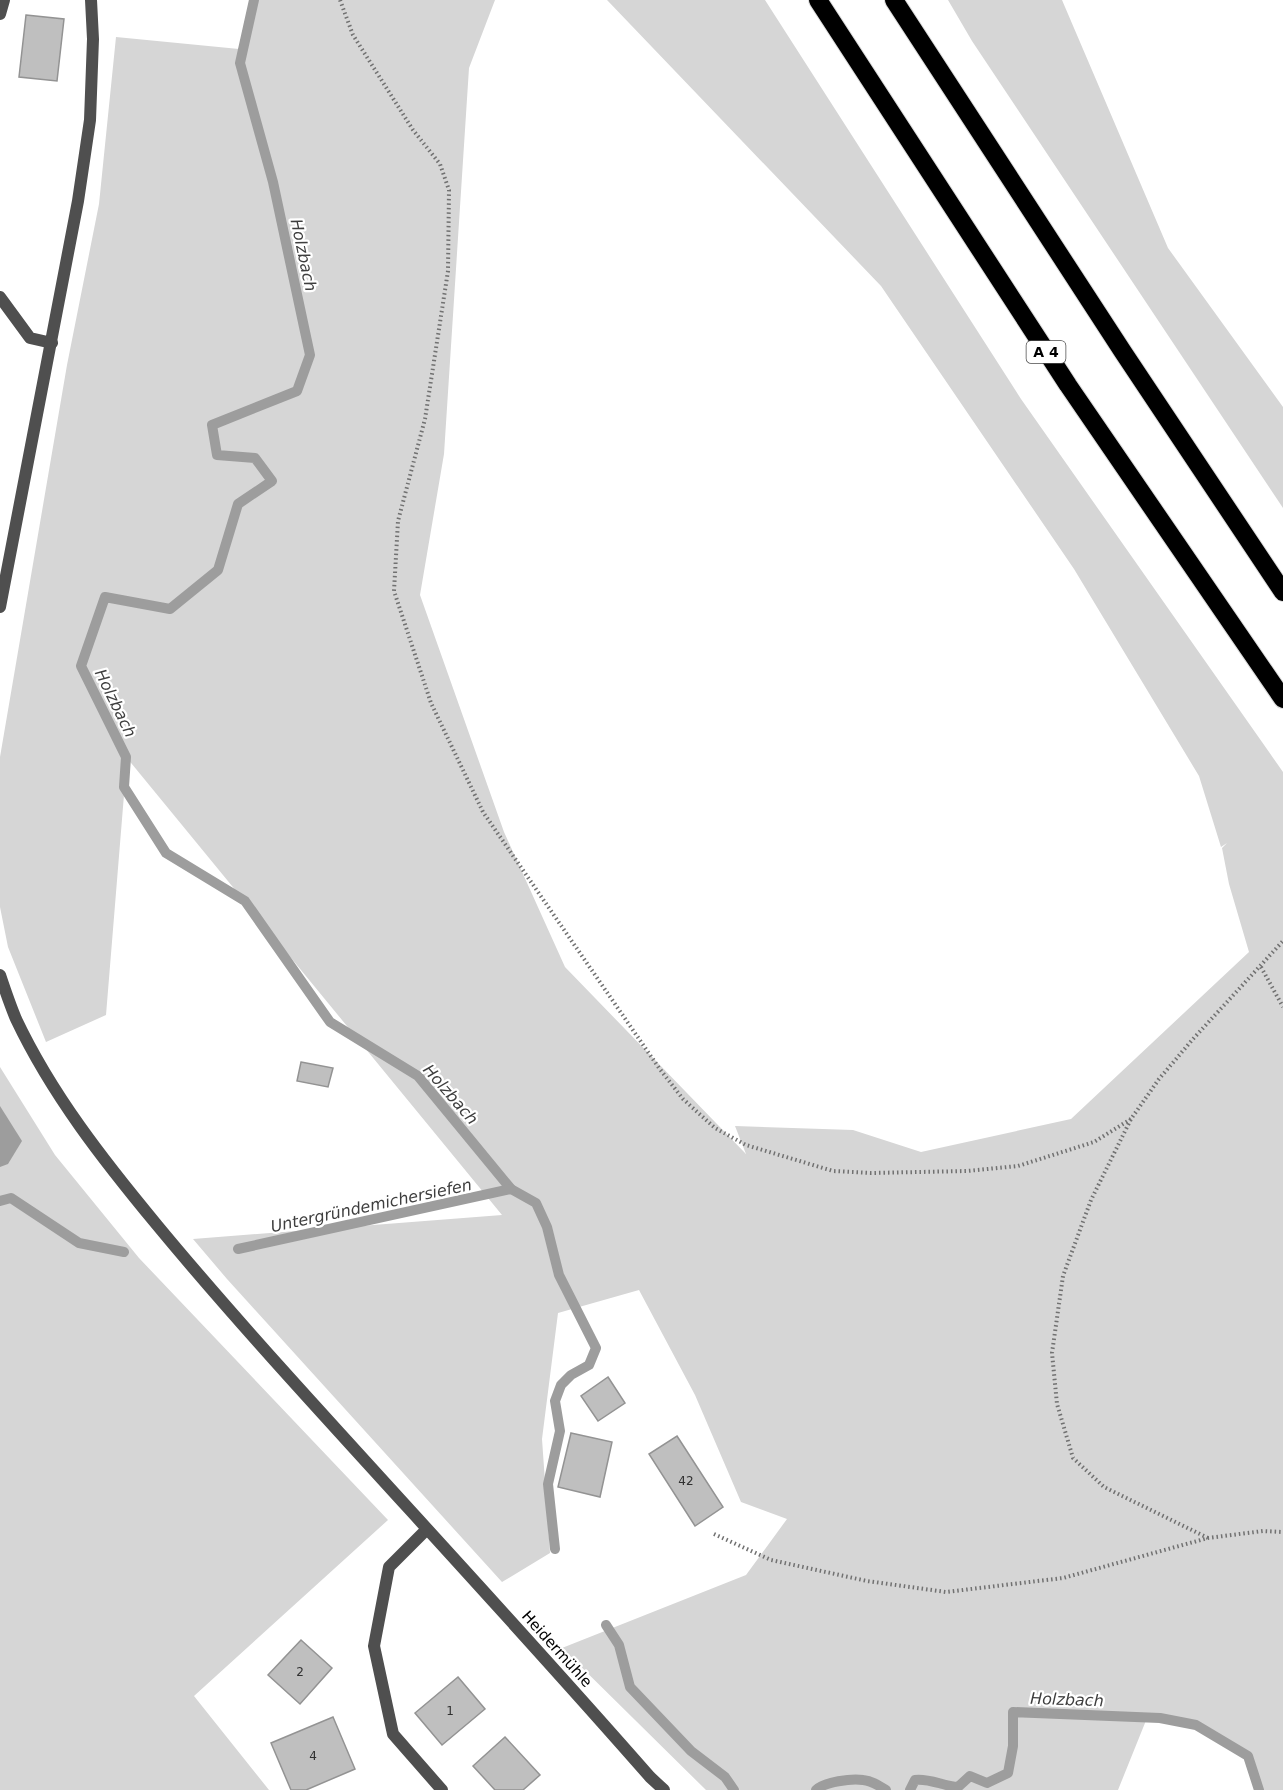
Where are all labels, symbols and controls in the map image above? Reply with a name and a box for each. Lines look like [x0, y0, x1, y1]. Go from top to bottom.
water label: Holzbach [287, 217, 320, 293]
road number: A 4 [1026, 341, 1066, 363]
water label: Holzbach [91, 666, 140, 740]
water label: Holzbach [419, 1060, 482, 1128]
water label: Untergründemichersiefen [269, 1175, 473, 1236]
house number: 42 [678, 1474, 694, 1488]
street label: Heidermühle [518, 1607, 596, 1691]
house number: 2 [296, 1665, 304, 1679]
water label: Holzbach [1030, 1689, 1104, 1710]
house number: 1 [446, 1704, 454, 1718]
house number: 4 [309, 1749, 317, 1763]

